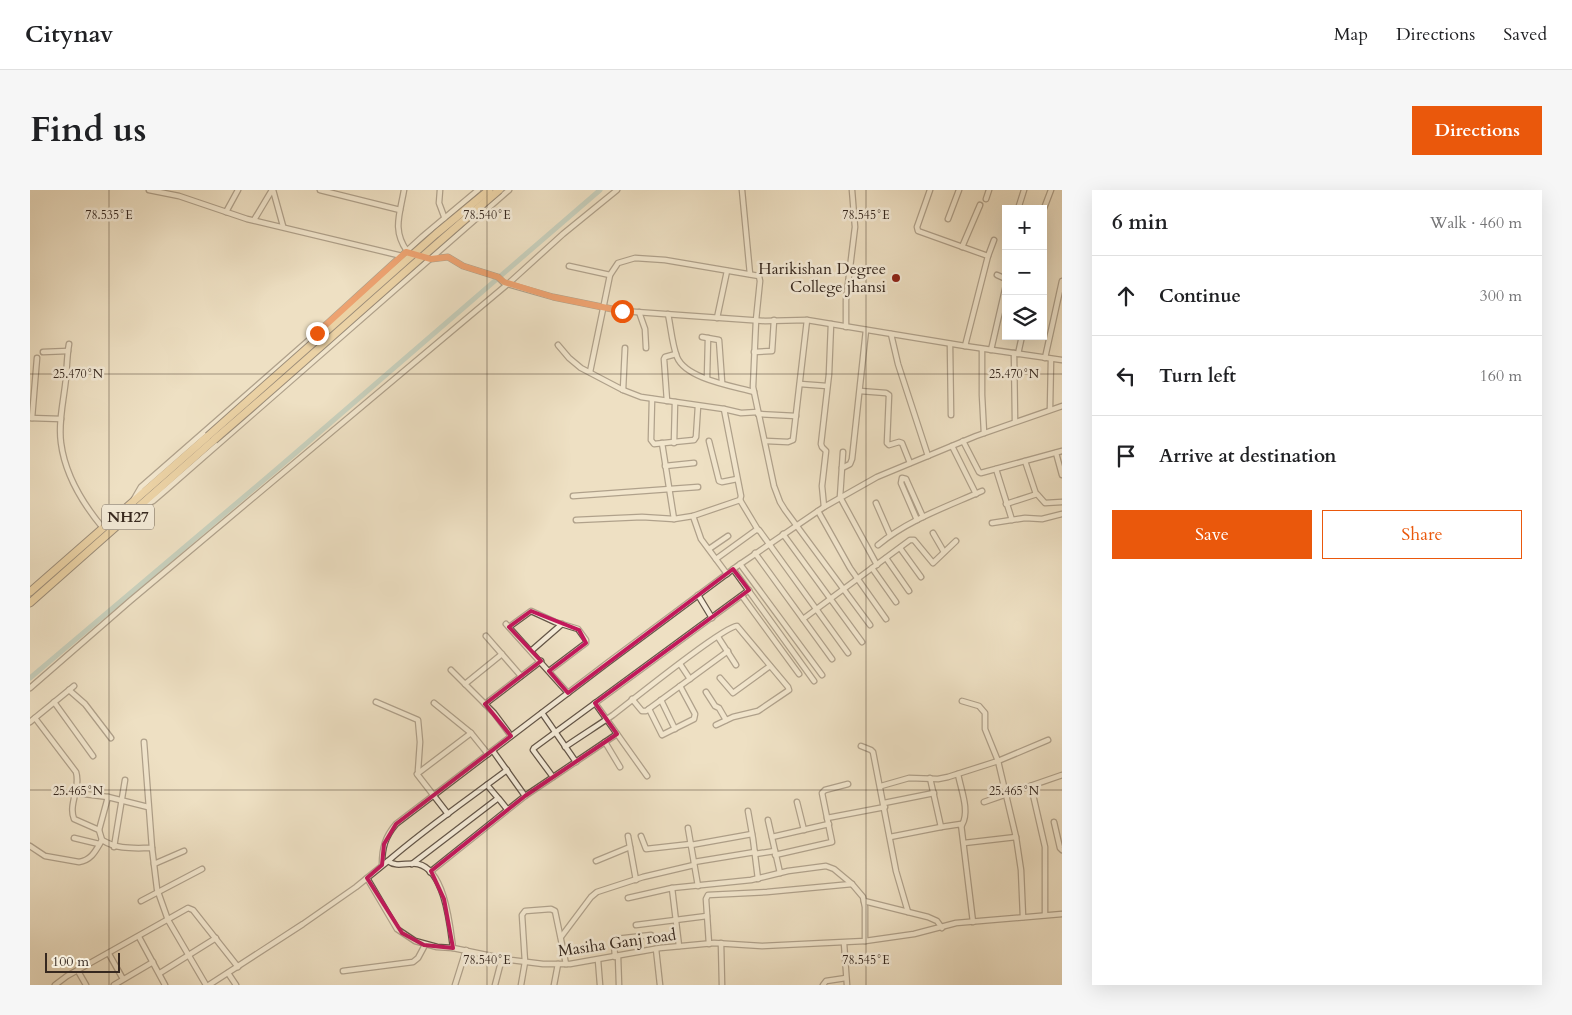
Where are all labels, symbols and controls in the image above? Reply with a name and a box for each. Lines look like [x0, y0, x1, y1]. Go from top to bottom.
text: Citynav [25, 18, 113, 51]
text: Map [1334, 22, 1368, 47]
text: Directions [1396, 22, 1475, 47]
text: Saved [1503, 22, 1547, 47]
text: Find us [30, 106, 146, 154]
button: Directions [1412, 106, 1542, 155]
map controls [1002, 205, 1047, 340]
button: + [1002, 205, 1047, 250]
text: 78.535°E [85, 207, 133, 223]
text: 78.540°E [463, 207, 511, 223]
text: 78.545°E [842, 207, 890, 223]
text: 6 min [1112, 208, 1168, 237]
text: Walk · 460 m [1430, 212, 1522, 234]
button: − [1002, 250, 1047, 295]
place label: Harikishan Degree College jhansi [758, 258, 887, 298]
marker: Harikishan Degree College jhansi [890, 272, 902, 284]
icon: ahead [1112, 282, 1140, 310]
text: Continue [1159, 283, 1241, 309]
text: 300 m [1480, 285, 1522, 307]
button: layers [1002, 295, 1047, 340]
route start [611, 300, 634, 323]
route end [306, 322, 329, 345]
icon: left [1112, 362, 1140, 390]
text: Turn left [1159, 363, 1236, 389]
text: 160 m [1480, 365, 1522, 387]
text: 25.470°N [53, 366, 104, 382]
text: 25.470°N [989, 366, 1040, 382]
icon: arrive [1112, 442, 1140, 470]
text: Arrive at destination [1159, 443, 1336, 469]
road number: NH27 [102, 504, 154, 530]
button: Save [1112, 510, 1312, 559]
button: Share [1322, 510, 1522, 559]
text: 25.465°N [53, 783, 104, 799]
text: 25.465°N [989, 783, 1040, 799]
street label: Masiha Ganj road [556, 924, 678, 962]
scale bar [45, 950, 120, 973]
text: 100 m [52, 952, 89, 971]
text: 78.540°E [463, 952, 511, 968]
text: 78.545°E [842, 952, 890, 968]

